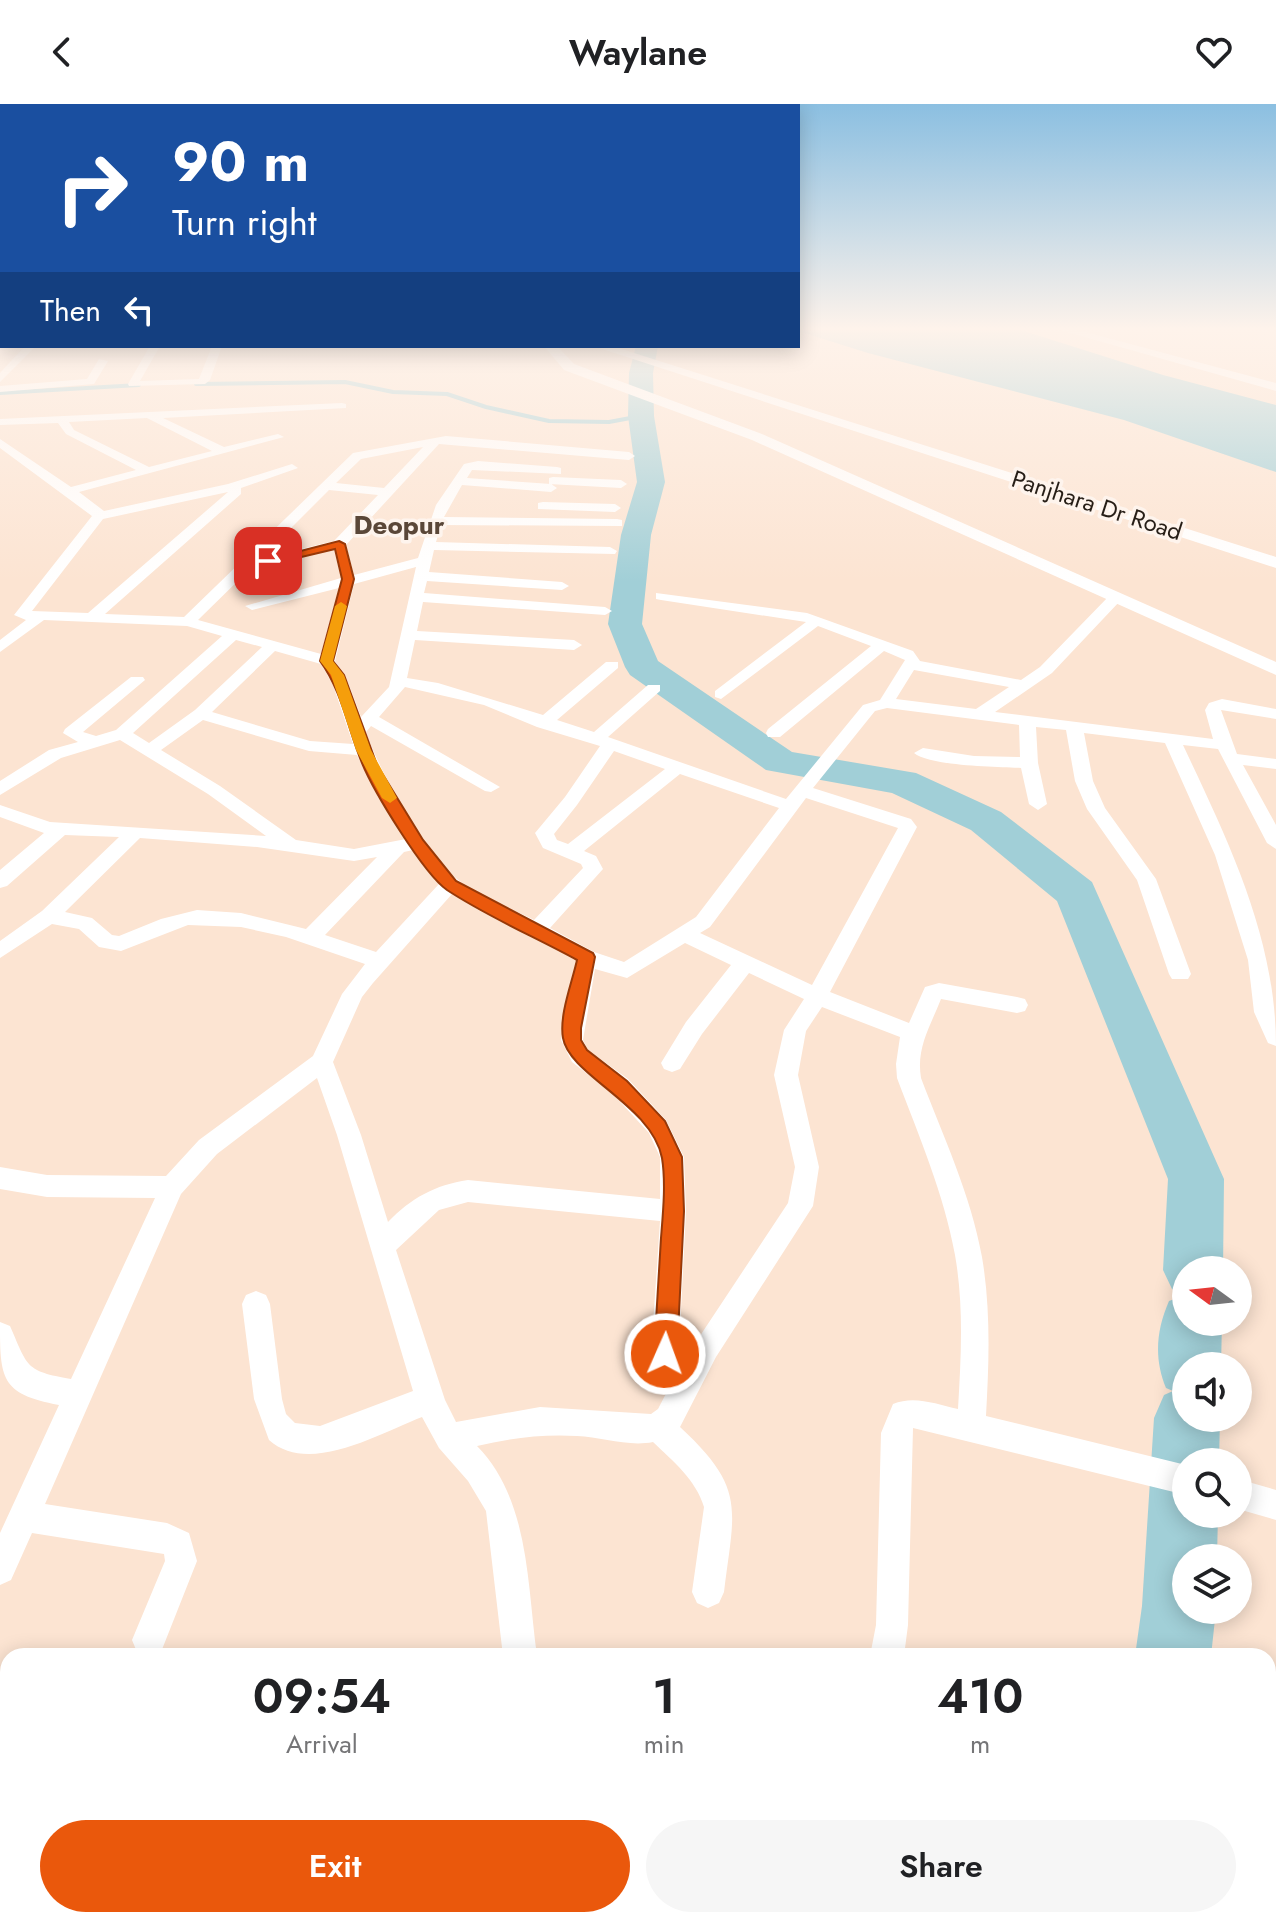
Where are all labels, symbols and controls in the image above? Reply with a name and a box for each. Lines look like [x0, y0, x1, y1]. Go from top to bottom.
text: Waylane [569, 26, 707, 78]
icon: back [40, 30, 84, 74]
icon: heart [1192, 30, 1236, 74]
text: 90 m [172, 121, 309, 202]
icon: right [40, 136, 144, 240]
text: Turn right [172, 196, 317, 248]
icon: left [117, 288, 161, 332]
text: Then [40, 289, 101, 332]
street label: Panjhara Dr Road [1007, 461, 1187, 549]
district label: Deopur [354, 506, 445, 544]
pin [234, 527, 302, 595]
icon: arrive [246, 539, 290, 583]
north arrow [1172, 1256, 1252, 1336]
map controls [1172, 1256, 1252, 1624]
position arrow [623, 1312, 707, 1396]
button: sound [1172, 1352, 1252, 1432]
button: search [1172, 1448, 1252, 1528]
button: layers [1172, 1544, 1252, 1624]
text: 09:54 [253, 1662, 391, 1731]
text: 1 [652, 1662, 676, 1731]
text: 410 [937, 1662, 1023, 1731]
text: Arrival [286, 1725, 358, 1763]
text: min [644, 1725, 684, 1763]
text: m [970, 1725, 990, 1763]
button: Exit [40, 1820, 630, 1912]
button: Share [646, 1820, 1236, 1912]

